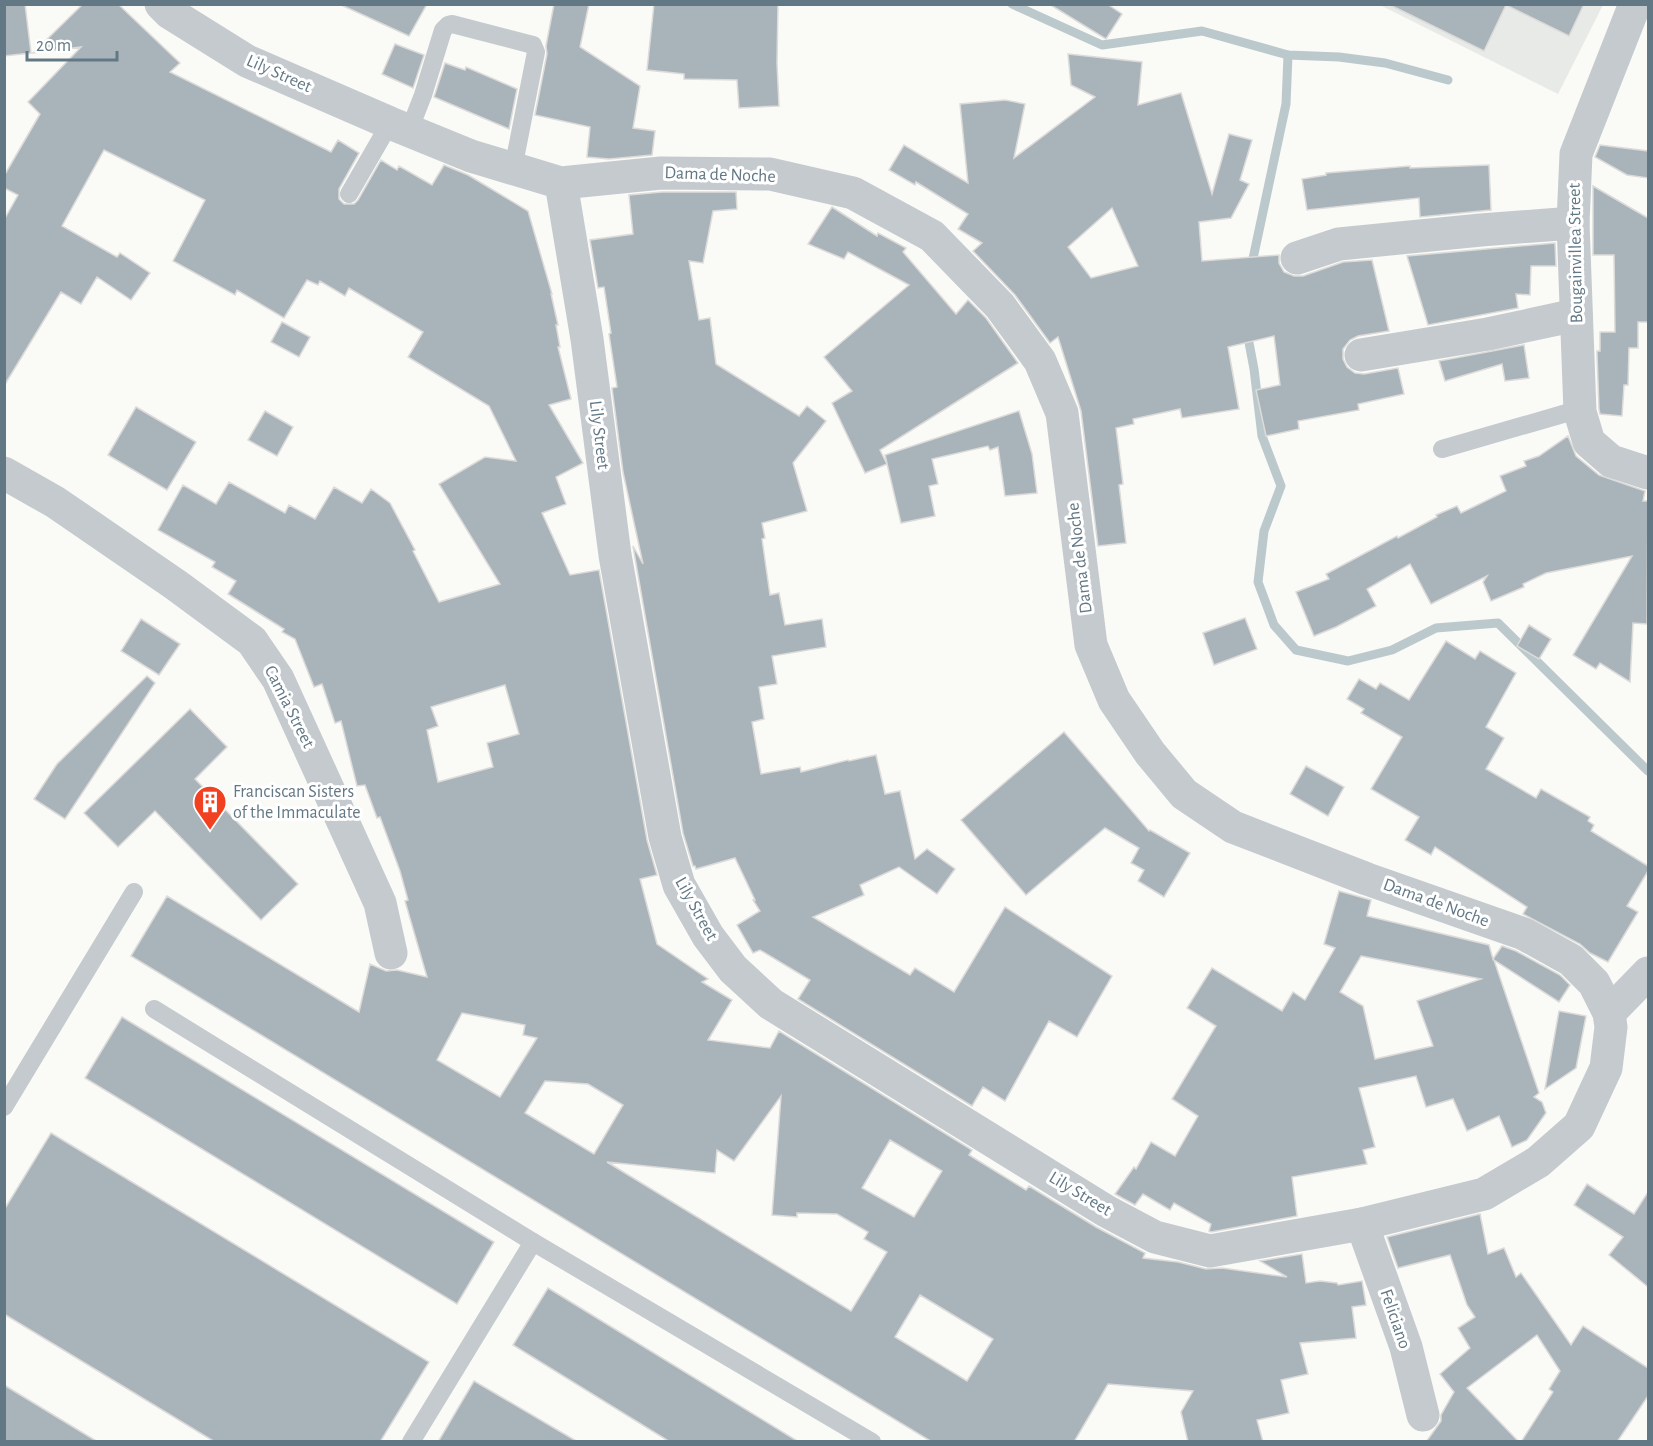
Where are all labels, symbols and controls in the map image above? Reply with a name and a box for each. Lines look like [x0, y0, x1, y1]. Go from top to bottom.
scale bar [27, 24, 117, 62]
text: 20 m [36, 37, 71, 55]
street label: Lily Street [244, 52, 315, 96]
street label: Dama de Noche [664, 164, 776, 186]
street label: Bougainvillea Street [1566, 182, 1586, 323]
street label: Lily Street [586, 400, 612, 471]
street label: Dama de Noche [1064, 502, 1096, 614]
street label: Camia Street [261, 663, 318, 751]
place label: Franciscan Sisters of the Immaculate [233, 783, 361, 822]
building icon: Franciscan Sisters of the Immaculate [192, 784, 228, 831]
street label: Lily Street [671, 874, 721, 944]
street label: Dama de Noche [1381, 875, 1491, 931]
street label: Lily Street [1046, 1168, 1115, 1220]
street label: Feliciano [1376, 1287, 1414, 1351]

